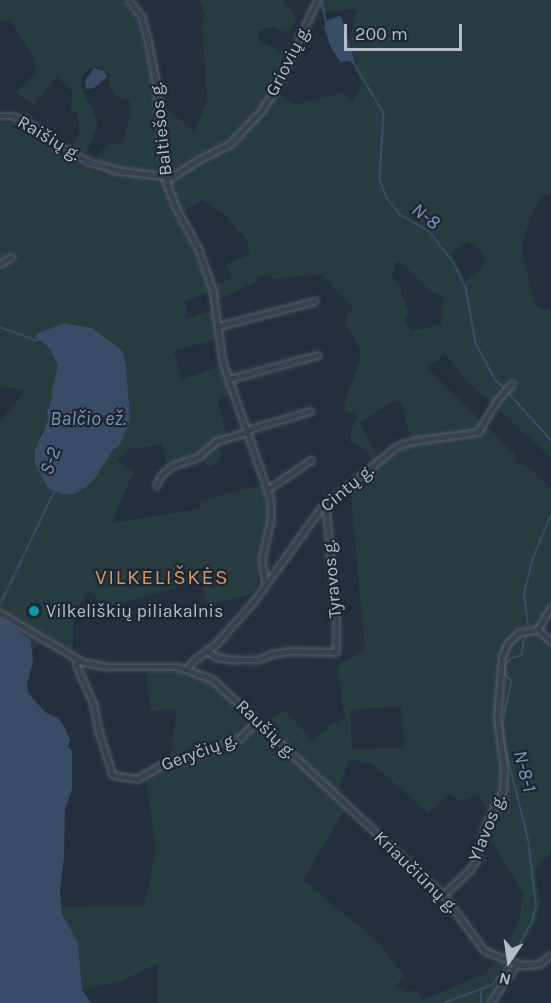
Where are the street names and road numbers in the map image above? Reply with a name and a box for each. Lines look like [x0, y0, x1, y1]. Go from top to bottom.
street label: Griovių g. [261, 22, 315, 100]
street label: Baltiešos g. [145, 81, 177, 177]
street label: Raišių g. [14, 111, 84, 165]
street label: Cintų g. [316, 460, 378, 516]
street label: Tyravos g. [318, 539, 346, 619]
street label: Raušių g. [231, 695, 301, 763]
street label: Geryčių g. [158, 728, 240, 776]
street label: Ylavos g. [464, 791, 510, 865]
street label: Kriaučiūnų g. [369, 827, 463, 917]

